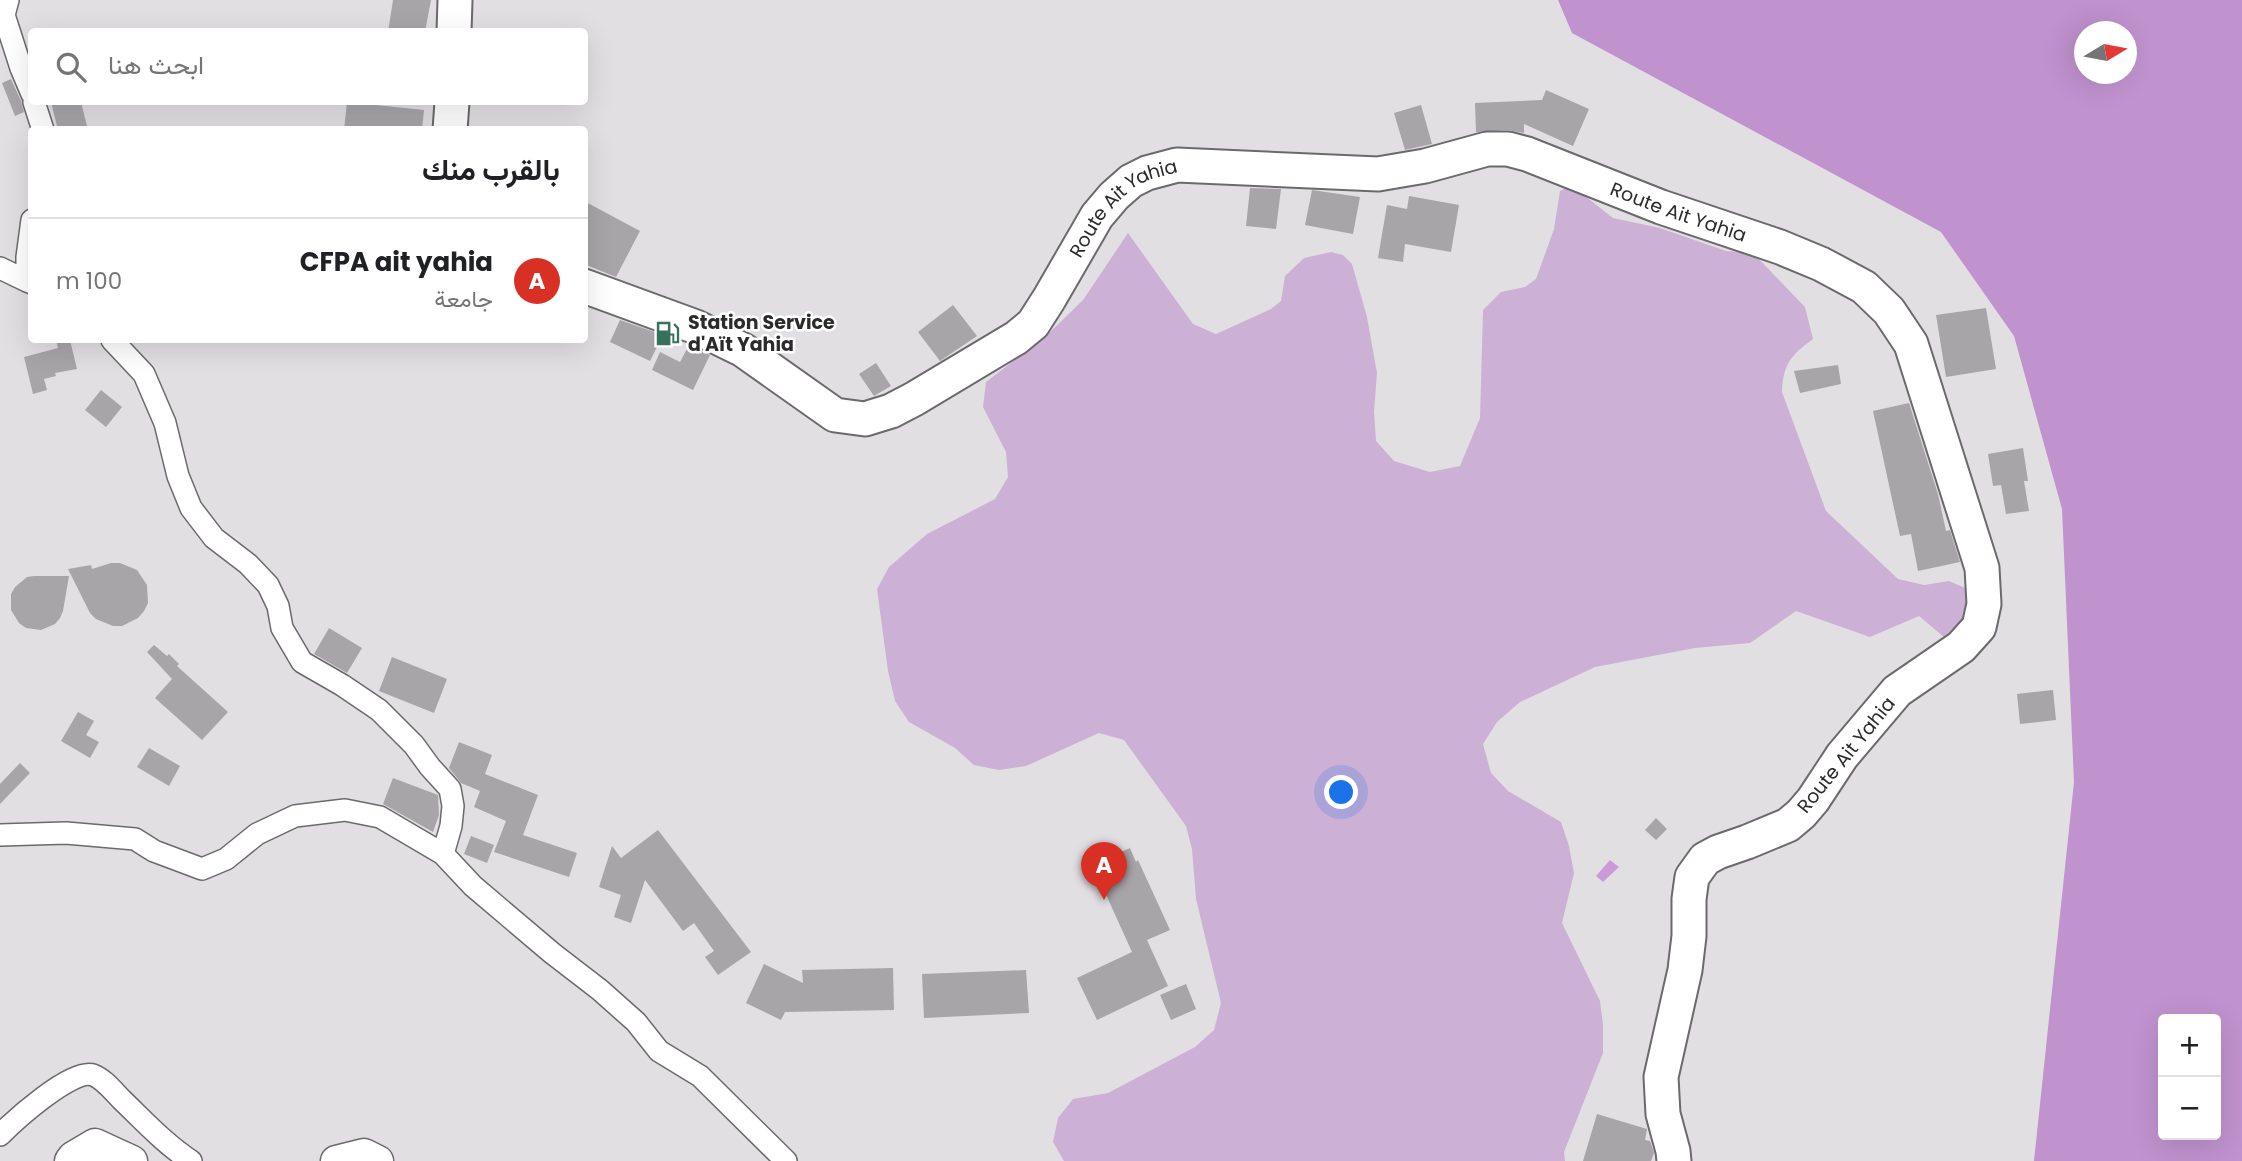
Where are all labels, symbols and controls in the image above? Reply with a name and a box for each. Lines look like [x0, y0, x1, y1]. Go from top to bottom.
north arrow [2074, 21, 2137, 84]
search box [28, 28, 588, 105]
text: ابحث هنا [108, 47, 204, 83]
icon: search [52, 48, 90, 86]
text: بالقرب منك [422, 148, 560, 191]
street label: Route Ait Yahia [1063, 152, 1180, 262]
street label: Route Ait Yahia [1606, 175, 1750, 248]
text: CFPA ait yahia [300, 244, 493, 280]
text: 100 m [56, 265, 122, 297]
text: A [529, 265, 545, 297]
text: جامعة [434, 283, 493, 315]
place label: Station Service d'Aït Yahia [688, 309, 835, 358]
fuel station icon: Station Service d'Aït Yahia [654, 319, 682, 347]
street label: Route Ait Yahia [1791, 691, 1901, 819]
your location [1324, 775, 1358, 809]
pin: A [1081, 842, 1127, 900]
map controls [2158, 1014, 2221, 1140]
button: + [2158, 1014, 2221, 1077]
button: − [2158, 1077, 2221, 1140]

